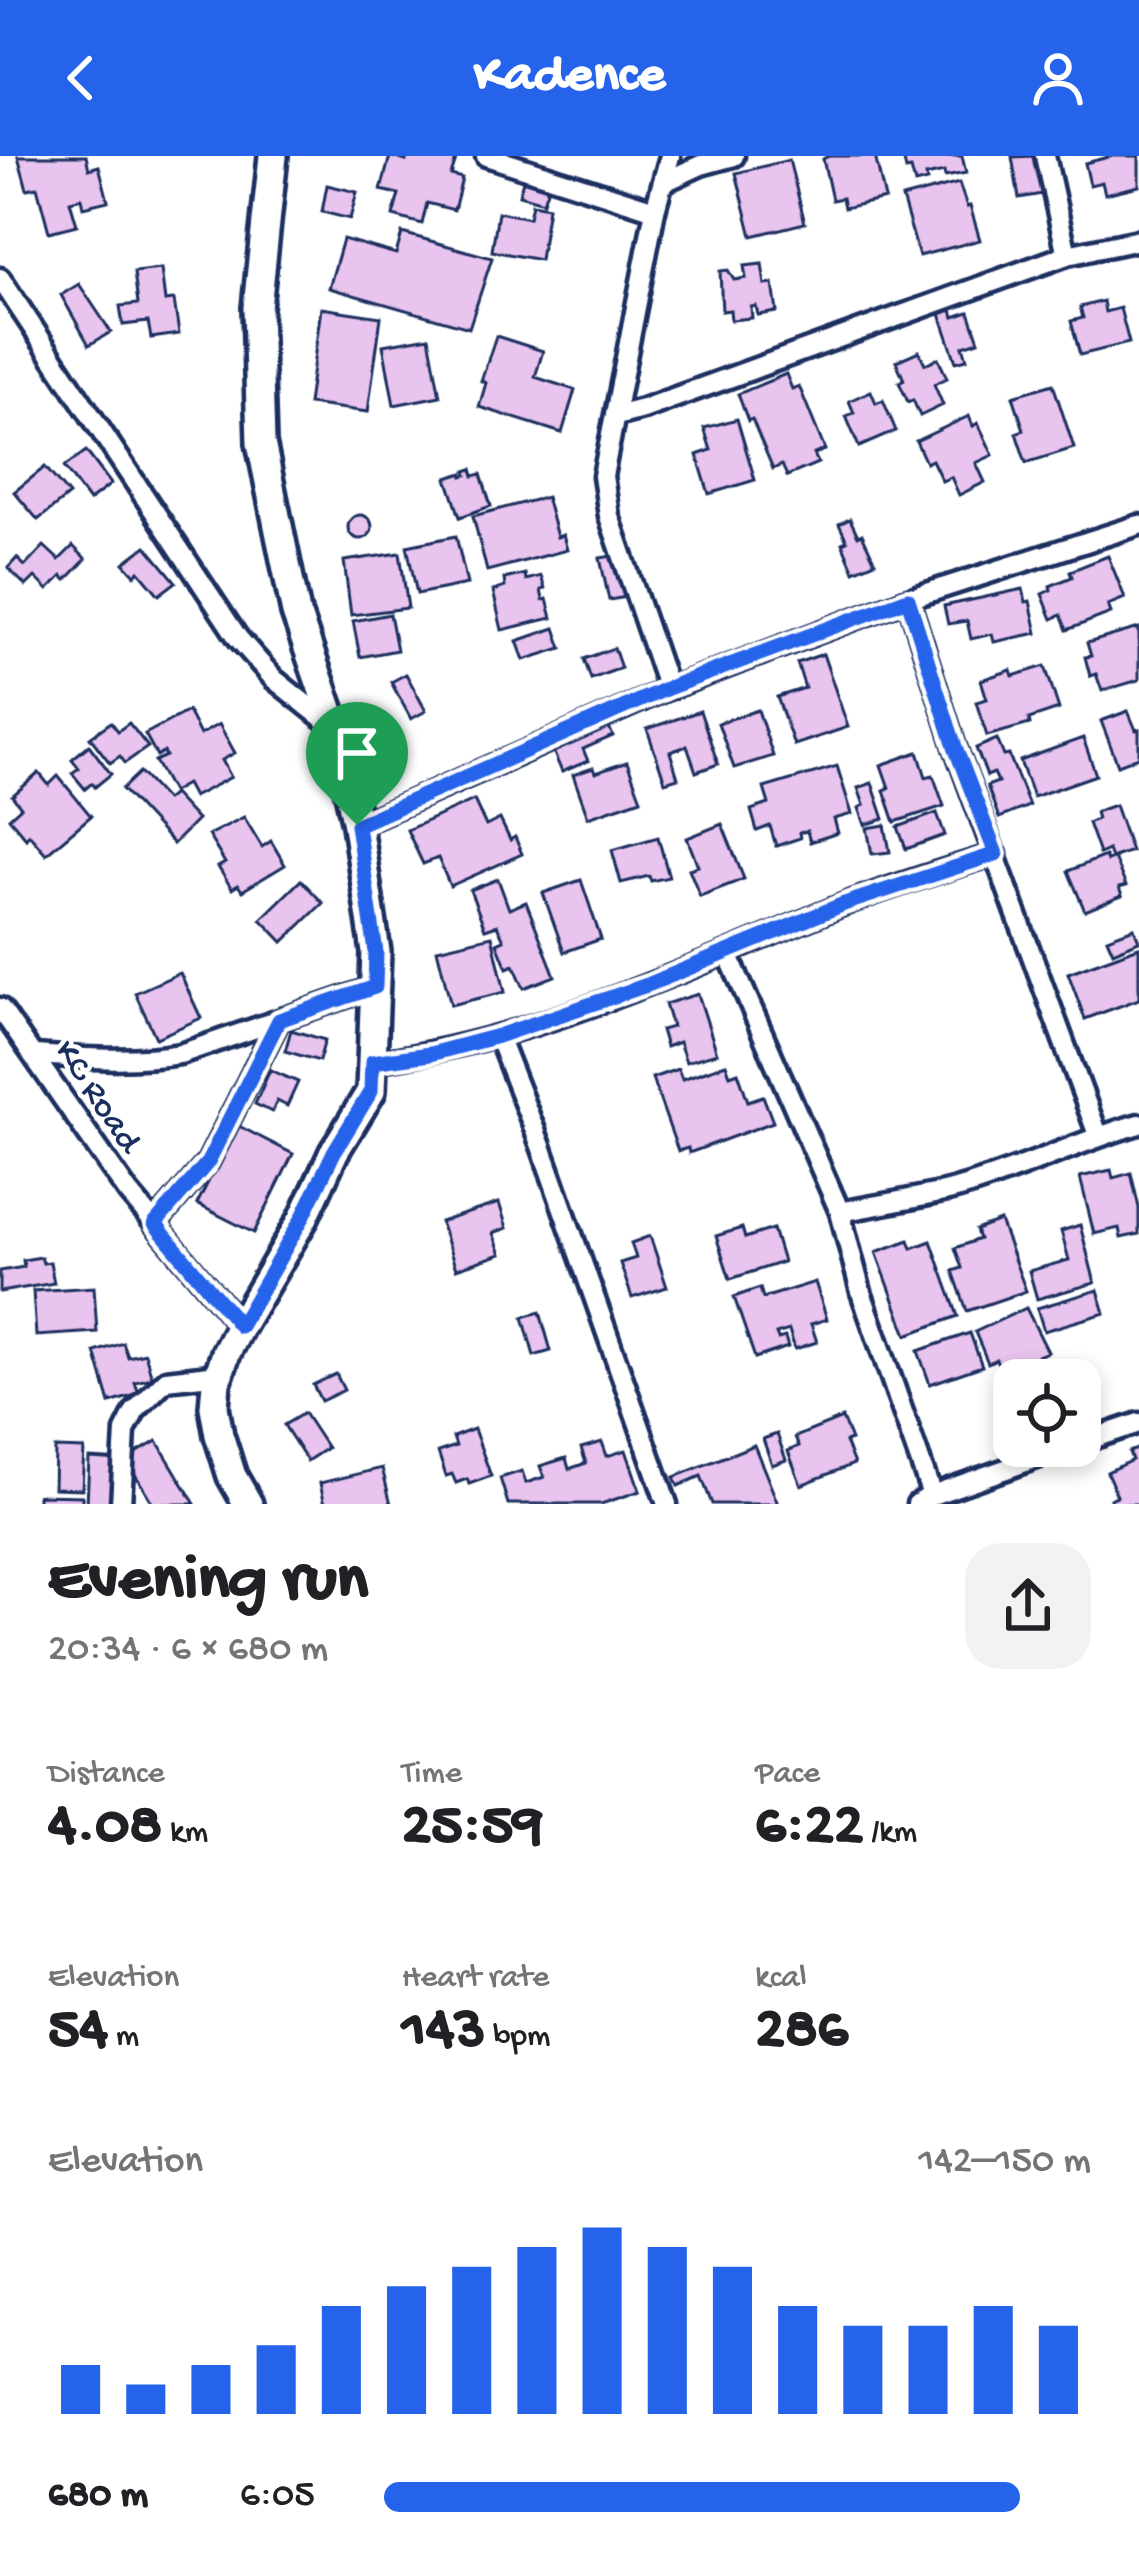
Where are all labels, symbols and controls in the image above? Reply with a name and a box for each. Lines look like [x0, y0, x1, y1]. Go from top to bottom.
icon: back [48, 45, 114, 111]
icon: person [1025, 45, 1091, 111]
text: Kadence [474, 46, 665, 110]
pin [306, 702, 408, 825]
icon: arrive [324, 720, 390, 786]
street label: KC Road [42, 1033, 150, 1164]
map controls [993, 1359, 1101, 1467]
button: locate [993, 1359, 1101, 1467]
button: share [965, 1543, 1091, 1669]
text: Evening run [48, 1544, 368, 1622]
text: 20:34 · 6 × 680 m [48, 1628, 328, 1674]
text: Distance [48, 1756, 165, 1794]
text: Time [402, 1756, 462, 1794]
text: Pace [755, 1756, 820, 1794]
text: 4.08 [48, 1794, 162, 1864]
text: 25:59 [402, 1794, 543, 1864]
text: 6:22 [755, 1794, 863, 1864]
text: km [162, 1815, 208, 1853]
text: /km [863, 1815, 917, 1853]
text: Elevation [48, 1960, 179, 1998]
text: Heart rate [402, 1960, 549, 1998]
text: kcal [755, 1960, 807, 1998]
text: 54 [48, 1998, 108, 2068]
text: 143 [402, 1998, 485, 2068]
text: 286 [755, 1998, 848, 2068]
text: m [108, 2019, 139, 2057]
text: bpm [485, 2019, 550, 2057]
text: Elevation [48, 2140, 203, 2186]
text: 142–150 m [918, 2140, 1091, 2186]
text: 680 m [48, 2474, 148, 2520]
text: 6:05 [240, 2474, 315, 2520]

